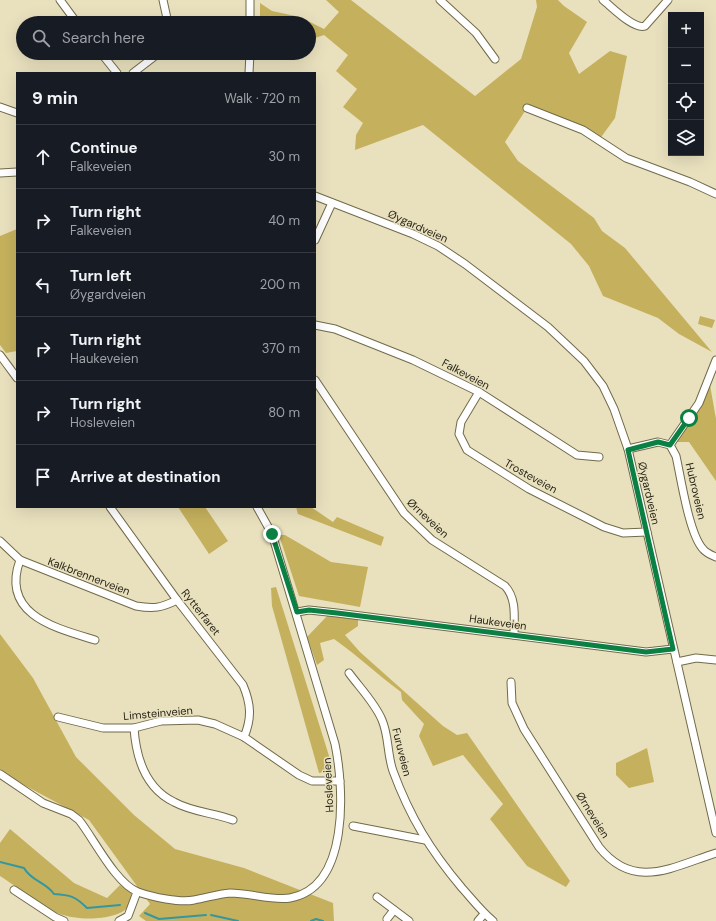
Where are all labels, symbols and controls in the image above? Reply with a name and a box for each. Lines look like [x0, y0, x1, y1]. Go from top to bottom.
map controls [668, 12, 704, 156]
button: + [668, 12, 704, 48]
search box [16, 16, 316, 60]
icon: search [30, 27, 52, 49]
text: Search here [62, 28, 145, 48]
button: − [668, 48, 704, 84]
button: locate [668, 84, 704, 120]
text: 9 min [32, 87, 78, 109]
text: Walk · 720 m [224, 90, 300, 107]
button: layers [668, 120, 704, 156]
text: Continue [70, 138, 138, 158]
icon: ahead [32, 146, 54, 168]
text: 30 m [268, 148, 300, 165]
text: Falkeveien [70, 158, 132, 175]
text: Turn right [70, 202, 141, 222]
street label: Øygardveien [386, 207, 450, 245]
icon: right [32, 210, 54, 232]
text: 40 m [268, 212, 300, 229]
text: Falkeveien [70, 222, 132, 239]
text: Turn left [70, 266, 131, 286]
icon: left [32, 274, 54, 296]
text: 200 m [260, 276, 300, 293]
text: Øygardveien [70, 286, 146, 303]
text: Turn right [70, 330, 141, 350]
icon: right [32, 338, 54, 360]
text: 370 m [262, 340, 300, 357]
text: Haukeveien [70, 350, 138, 367]
street label: Falkeveien [440, 356, 492, 392]
text: Turn right [70, 394, 141, 414]
icon: right [32, 402, 54, 424]
text: 80 m [268, 404, 300, 421]
route start [680, 409, 698, 427]
text: Hosleveien [70, 414, 135, 431]
street label: Trosteveien [502, 456, 560, 496]
street label: Øygardveien [635, 460, 663, 526]
street label: Hubroveien [683, 461, 709, 521]
icon: arrive [32, 466, 54, 488]
text: Arrive at destination [70, 467, 221, 487]
street label: Ørneveien [404, 495, 452, 541]
route end [263, 525, 281, 543]
street label: Kalkbrennerveien [46, 554, 132, 598]
street label: Rytterfaret [178, 586, 224, 638]
street label: Haukeveien [468, 611, 528, 633]
street label: Limsteinveien [123, 703, 193, 723]
street label: Furuveien [389, 726, 415, 778]
street label: Hosleveien [320, 757, 336, 813]
street label: Ørneveien [573, 789, 613, 841]

